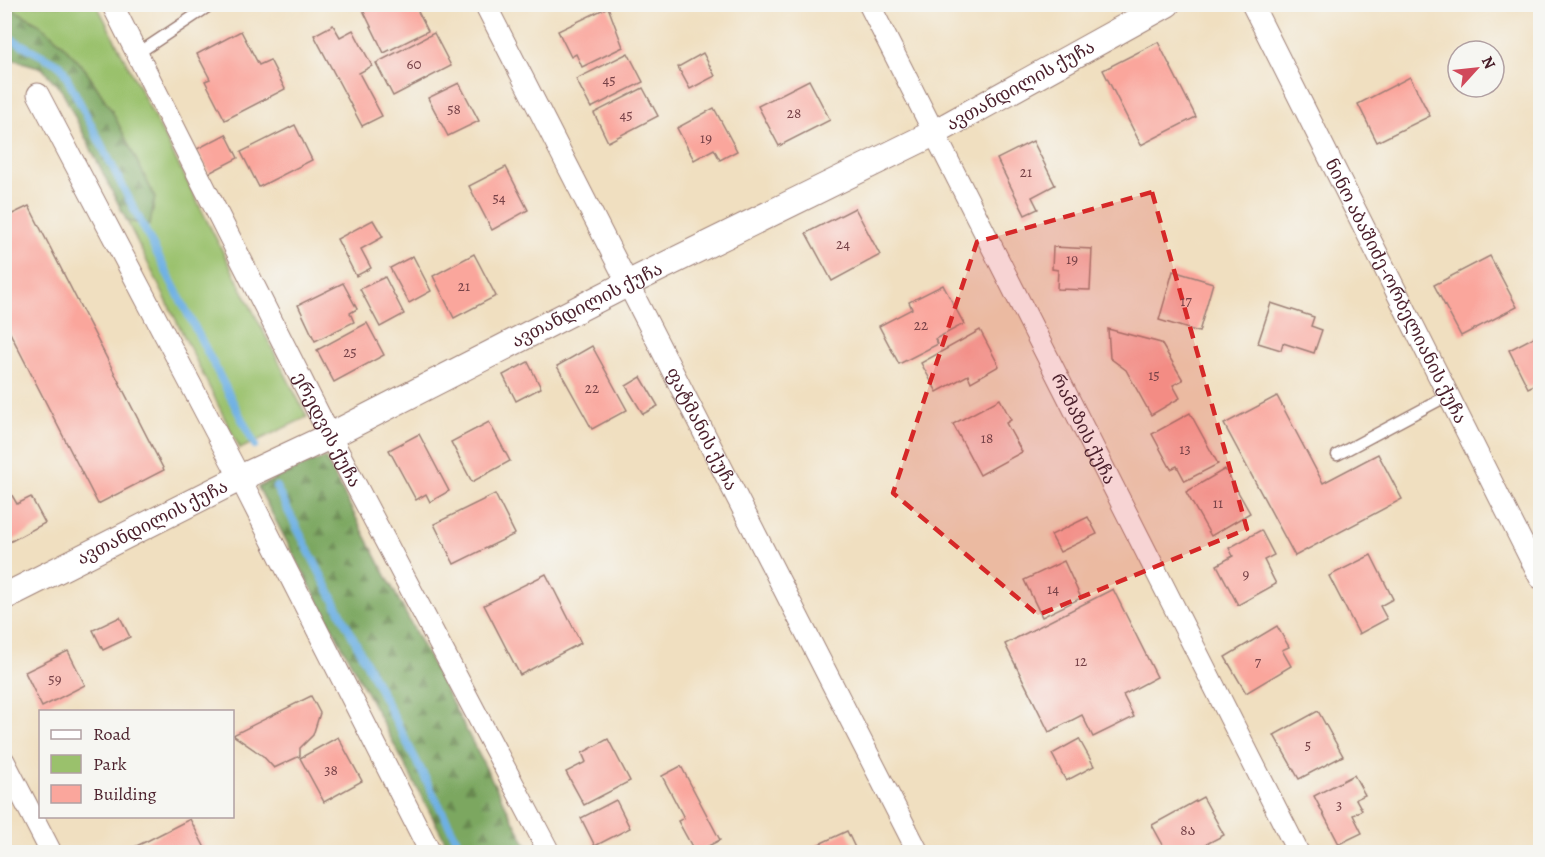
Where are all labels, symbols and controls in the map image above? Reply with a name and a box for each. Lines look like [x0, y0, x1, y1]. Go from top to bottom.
street label: ავთანდილის ქუჩა [942, 34, 1099, 136]
north arrow [1446, 39, 1506, 99]
text: N [1476, 52, 1501, 73]
house number: 60 [407, 54, 421, 74]
house number: 45 [602, 70, 616, 90]
house number: 58 [447, 99, 461, 119]
house number: 28 [787, 103, 801, 123]
house number: 45 [619, 105, 633, 125]
house number: 19 [700, 128, 712, 148]
street label: ნინო აბაშიძე-ორბელიანის ქუჩა [1319, 154, 1473, 428]
house number: 21 [1020, 162, 1032, 182]
house number: 54 [492, 188, 506, 208]
house number: 24 [836, 234, 850, 254]
house number: 19 [1066, 249, 1078, 269]
street label: ავთანდილის ქუჩა [507, 257, 666, 353]
house number: 21 [458, 276, 470, 296]
house number: 17 [1180, 291, 1192, 311]
house number: 22 [914, 315, 928, 335]
house number: 25 [343, 342, 357, 362]
street label: ფატმანის ქუჩა [660, 363, 743, 495]
house number: 15 [1148, 365, 1160, 385]
street label: ერედვის ქუჩა [288, 368, 367, 491]
street label: რამაზის ქუჩა [1046, 369, 1122, 488]
house number: 22 [585, 378, 599, 398]
house number: 18 [981, 428, 993, 448]
house number: 13 [1179, 439, 1191, 459]
street label: ავთანდილის ქუჩა [73, 474, 232, 570]
house number: 11 [1213, 493, 1223, 513]
house number: 9 [1243, 564, 1250, 584]
house number: 14 [1047, 579, 1059, 599]
house number: 12 [1075, 651, 1087, 671]
house number: 7 [1255, 652, 1262, 672]
house number: 59 [48, 669, 62, 689]
legend [39, 710, 234, 818]
text: Road [93, 722, 131, 746]
house number: 5 [1305, 735, 1311, 755]
text: Park [93, 752, 127, 776]
house number: 38 [324, 760, 338, 780]
text: Building [93, 782, 157, 806]
house number: 3 [1336, 795, 1342, 815]
house number: 8ა [1180, 820, 1196, 840]

